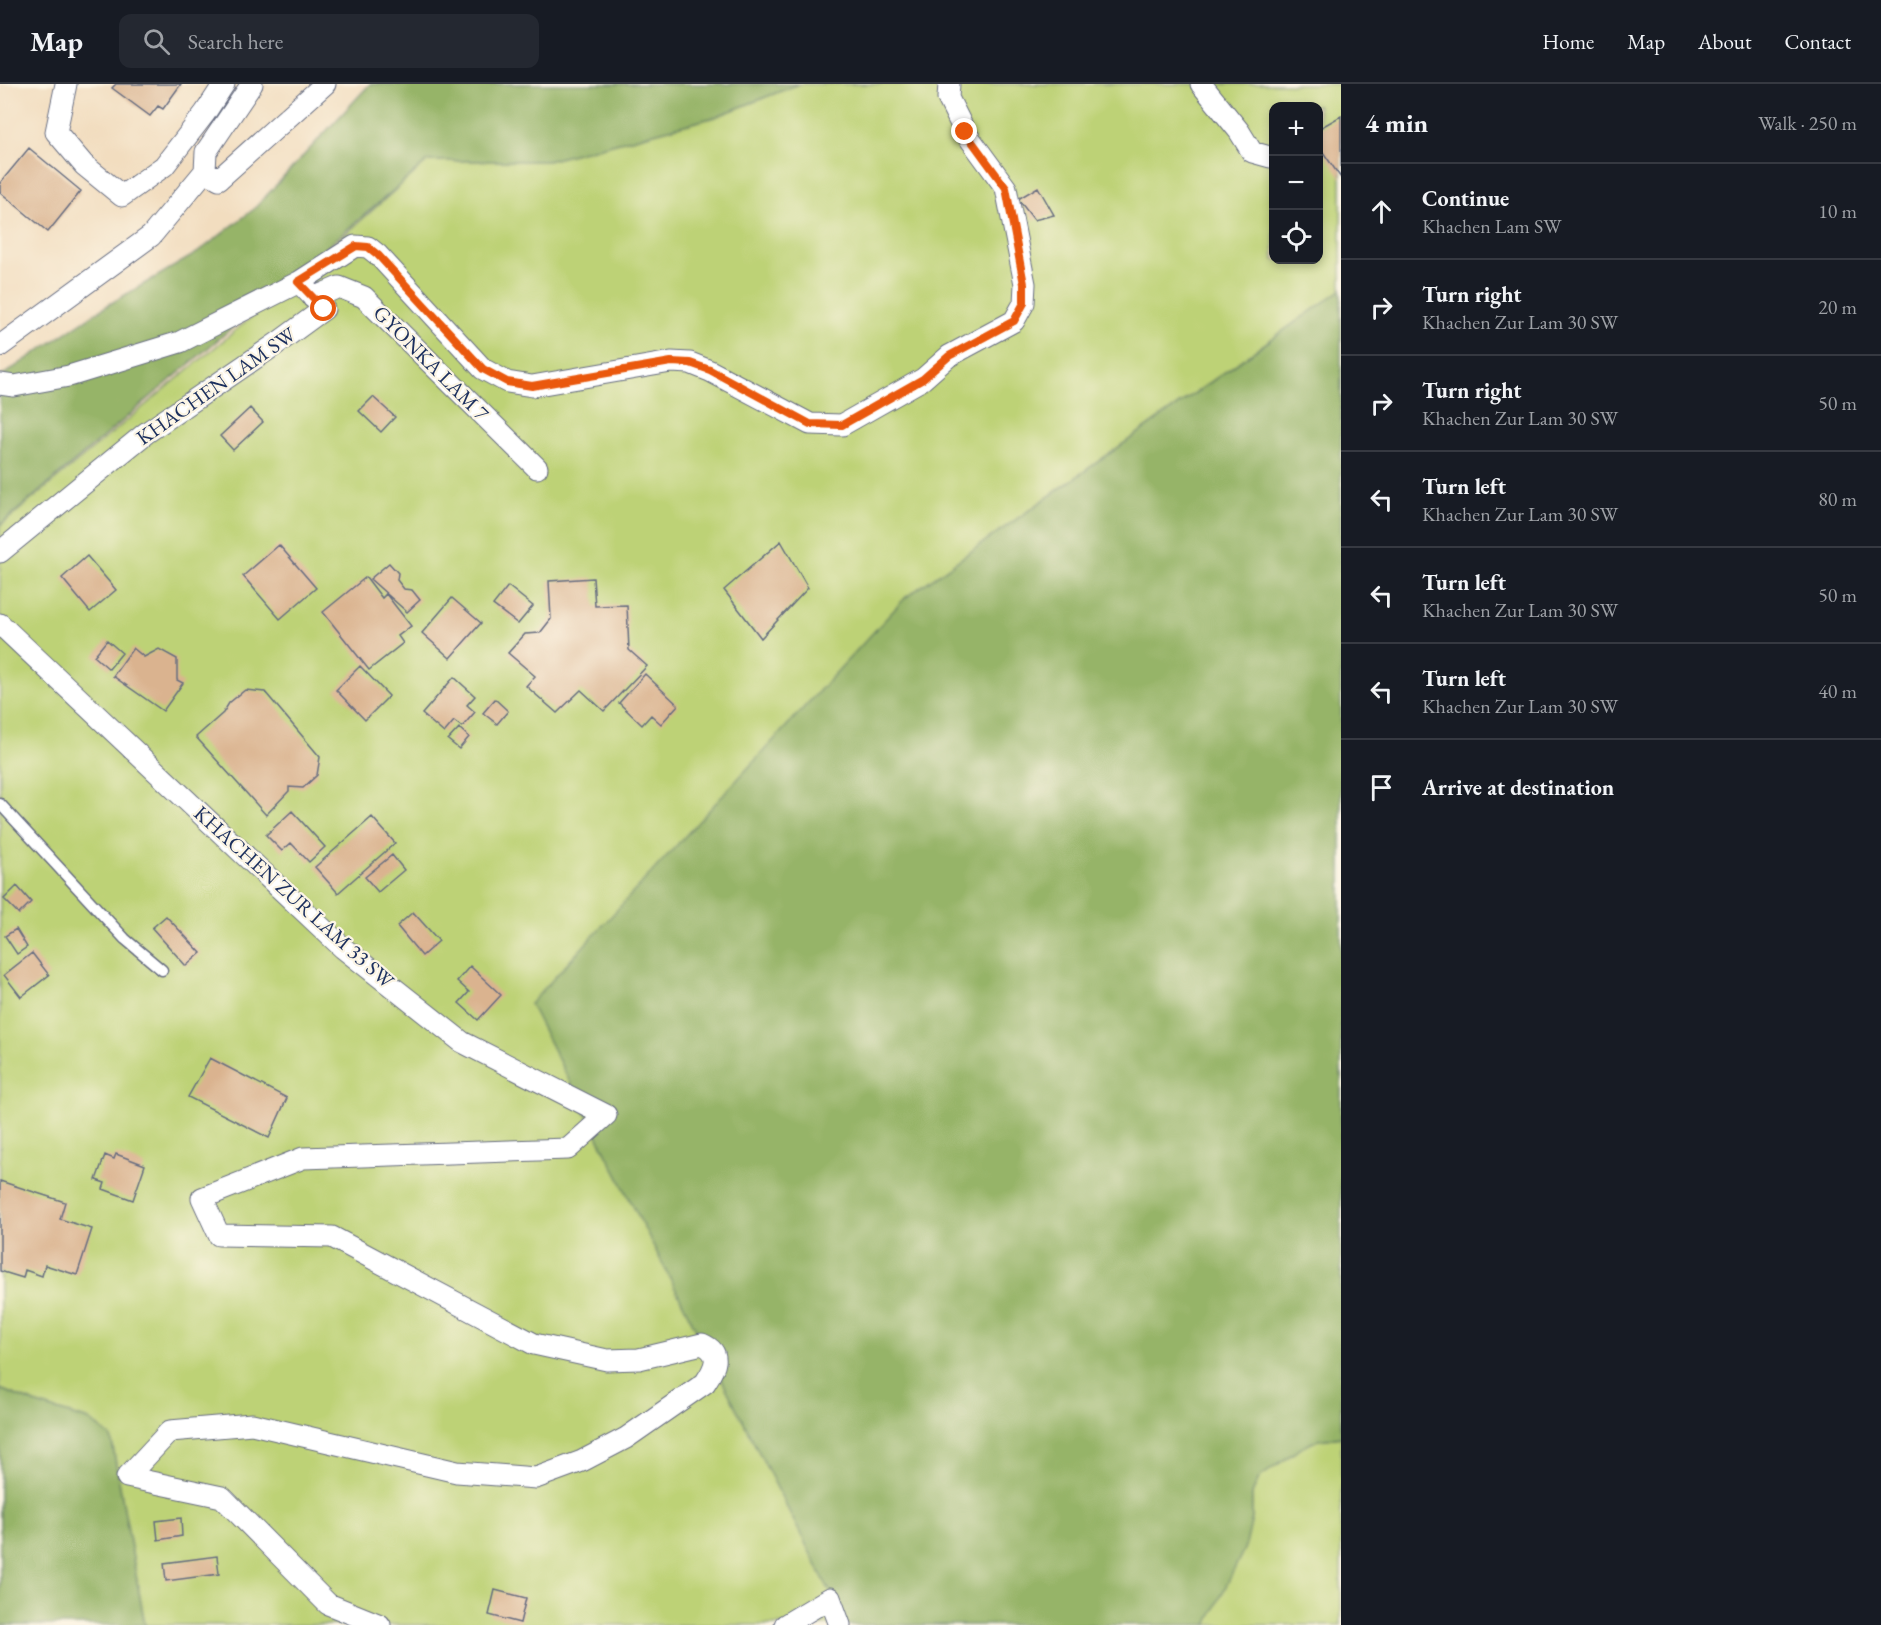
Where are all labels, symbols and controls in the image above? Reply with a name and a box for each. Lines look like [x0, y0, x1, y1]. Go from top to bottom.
search box [119, 14, 539, 68]
text: Map [30, 23, 83, 59]
icon: search [140, 25, 173, 58]
text: Search here [188, 27, 283, 56]
text: Home [1542, 28, 1594, 55]
text: Map [1627, 28, 1665, 55]
text: About [1698, 28, 1751, 55]
text: Contact [1784, 28, 1851, 55]
map controls [1269, 102, 1323, 264]
button: + [1269, 102, 1323, 156]
text: 4 min [1365, 106, 1428, 140]
text: Walk · 250 m [1758, 110, 1857, 136]
route end [951, 118, 977, 144]
button: − [1269, 156, 1323, 210]
text: Continue [1422, 184, 1509, 213]
icon: ahead [1365, 195, 1398, 228]
text: 10 m [1818, 198, 1857, 224]
button: locate [1269, 210, 1323, 264]
text: Khachen Lam SW [1422, 213, 1562, 239]
text: Turn right [1422, 280, 1521, 309]
icon: right [1365, 291, 1398, 324]
text: 20 m [1818, 294, 1857, 320]
route start [310, 295, 336, 321]
street label: GYONKA LAM 7 [368, 299, 496, 427]
text: Khachen Zur Lam 30 SW [1422, 309, 1618, 335]
street label: KHACHEN LAM SW [131, 320, 301, 451]
text: Turn right [1422, 376, 1521, 405]
icon: right [1365, 387, 1398, 420]
text: 50 m [1818, 390, 1857, 416]
text: Khachen Zur Lam 30 SW [1422, 405, 1618, 431]
text: Turn left [1422, 472, 1506, 501]
icon: left [1365, 483, 1398, 516]
text: 80 m [1818, 486, 1857, 512]
text: Khachen Zur Lam 30 SW [1422, 501, 1618, 527]
text: Turn left [1422, 568, 1506, 597]
icon: left [1365, 579, 1398, 612]
text: 50 m [1818, 582, 1857, 608]
text: Khachen Zur Lam 30 SW [1422, 597, 1618, 623]
text: Turn left [1422, 664, 1506, 693]
icon: left [1365, 675, 1398, 708]
text: 40 m [1818, 678, 1857, 704]
text: Khachen Zur Lam 30 SW [1422, 693, 1618, 719]
icon: arrive [1365, 771, 1398, 804]
text: Arrive at destination [1422, 773, 1614, 802]
street label: KHACHEN ZUR LAM 33 SW [189, 799, 401, 994]

